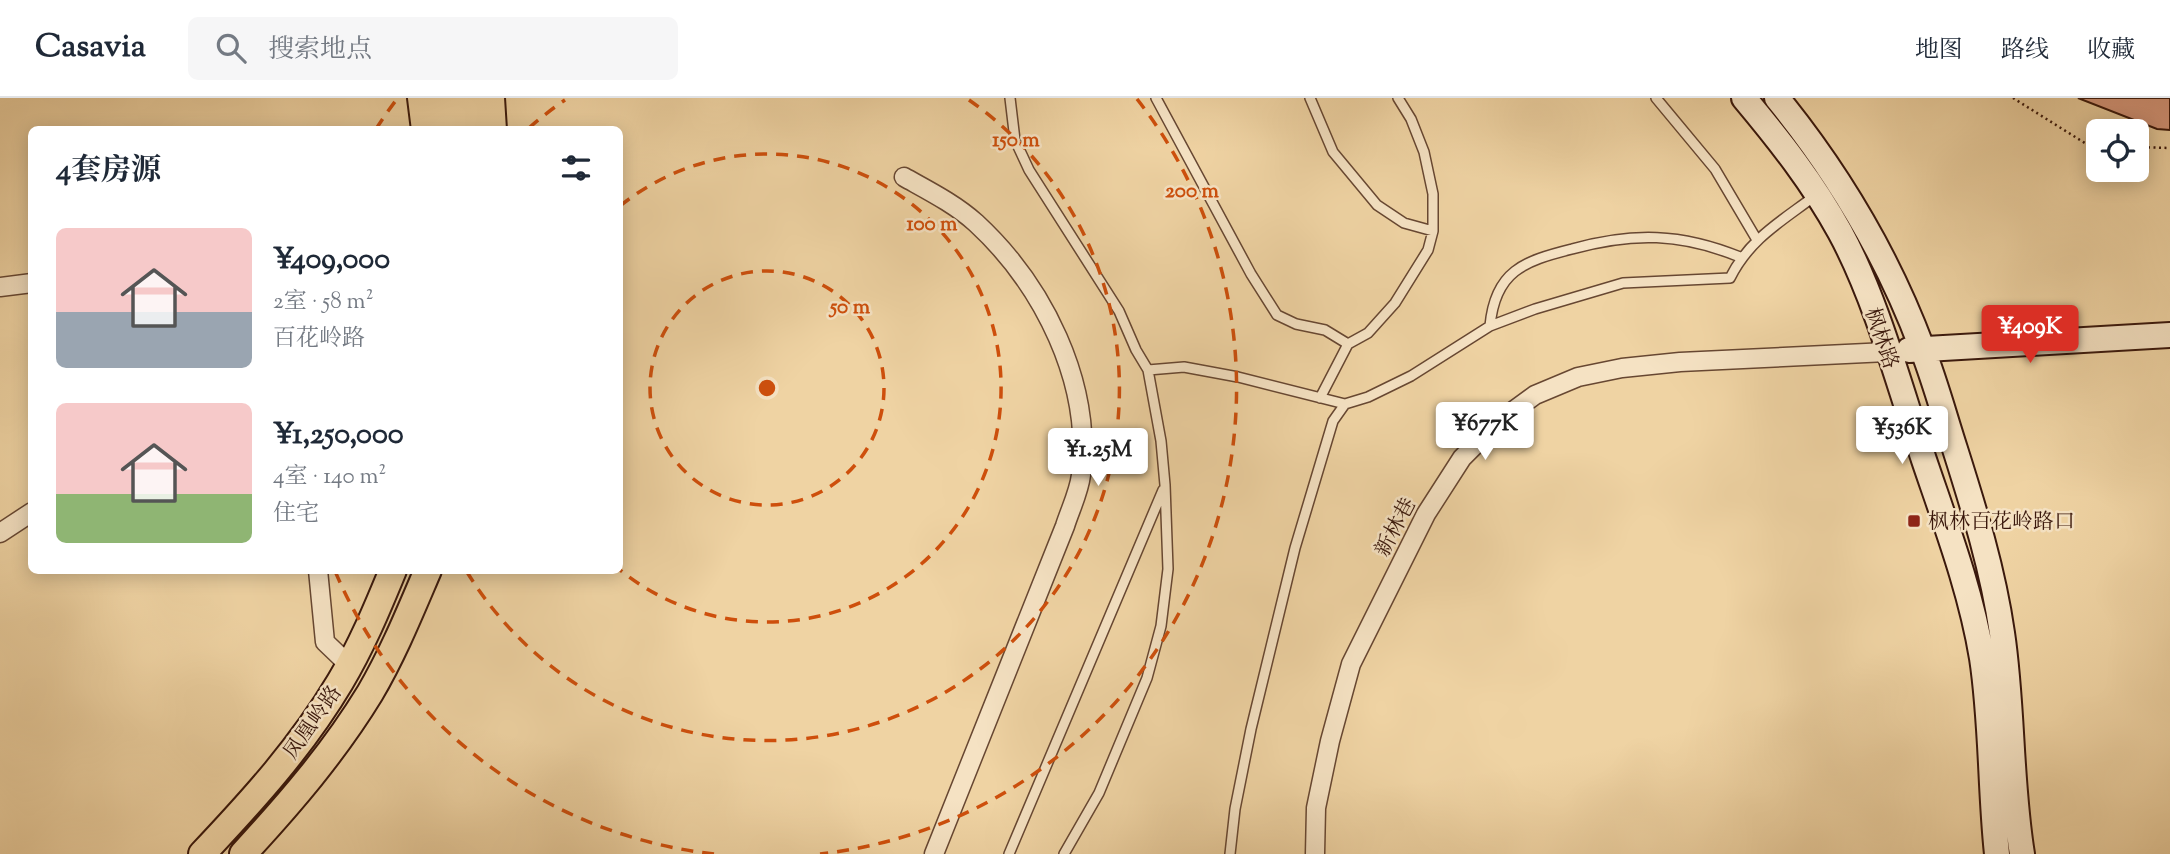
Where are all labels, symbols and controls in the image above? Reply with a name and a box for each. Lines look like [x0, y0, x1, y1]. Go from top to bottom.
search box [188, 17, 678, 80]
text: Casavia [35, 24, 146, 72]
icon: search [212, 29, 250, 67]
text: 搜索地点 [268, 32, 372, 69]
text: 地图 [1915, 34, 1963, 68]
text: 路线 [2001, 34, 2049, 68]
text: 收藏 [2087, 34, 2135, 68]
map controls [2086, 119, 2149, 182]
button: locate [2086, 119, 2149, 182]
text: 150 m [992, 126, 1040, 156]
icon: filters [557, 149, 595, 187]
text: 4套房源 [56, 150, 161, 193]
text: 200 m [1165, 177, 1220, 207]
text: 100 m [907, 210, 958, 240]
text: ¥409,000 [273, 239, 390, 282]
icon: home [112, 256, 196, 340]
text: 2室 · 58 m² [273, 286, 373, 319]
text: 50 m [828, 293, 871, 323]
street label: 枫林路 [1856, 304, 1905, 373]
pin: ¥409K [1981, 306, 2079, 365]
text: ¥409K [1998, 311, 2062, 344]
text: 百花岭路 [273, 323, 365, 356]
centre of rings [755, 376, 779, 400]
pin: ¥677K [1436, 402, 1534, 462]
pin: ¥536K [1853, 406, 1951, 466]
text: ¥677K [1452, 408, 1518, 441]
text: ¥536K [1872, 412, 1932, 445]
text: ¥1,250,000 [273, 414, 404, 457]
pin: ¥1.25M [1041, 428, 1155, 488]
icon: home [112, 431, 196, 515]
text: ¥1.25M [1064, 434, 1132, 467]
text: 4室 · 140 m² [273, 461, 386, 494]
street label: 新林巷 [1369, 493, 1425, 563]
text: 住宅 [273, 498, 319, 531]
place label: 枫林百花岭路口 [1928, 508, 2075, 538]
marker: 枫林百花岭路口 [1906, 513, 1922, 529]
street label: 凤凰岭路 [277, 680, 350, 766]

